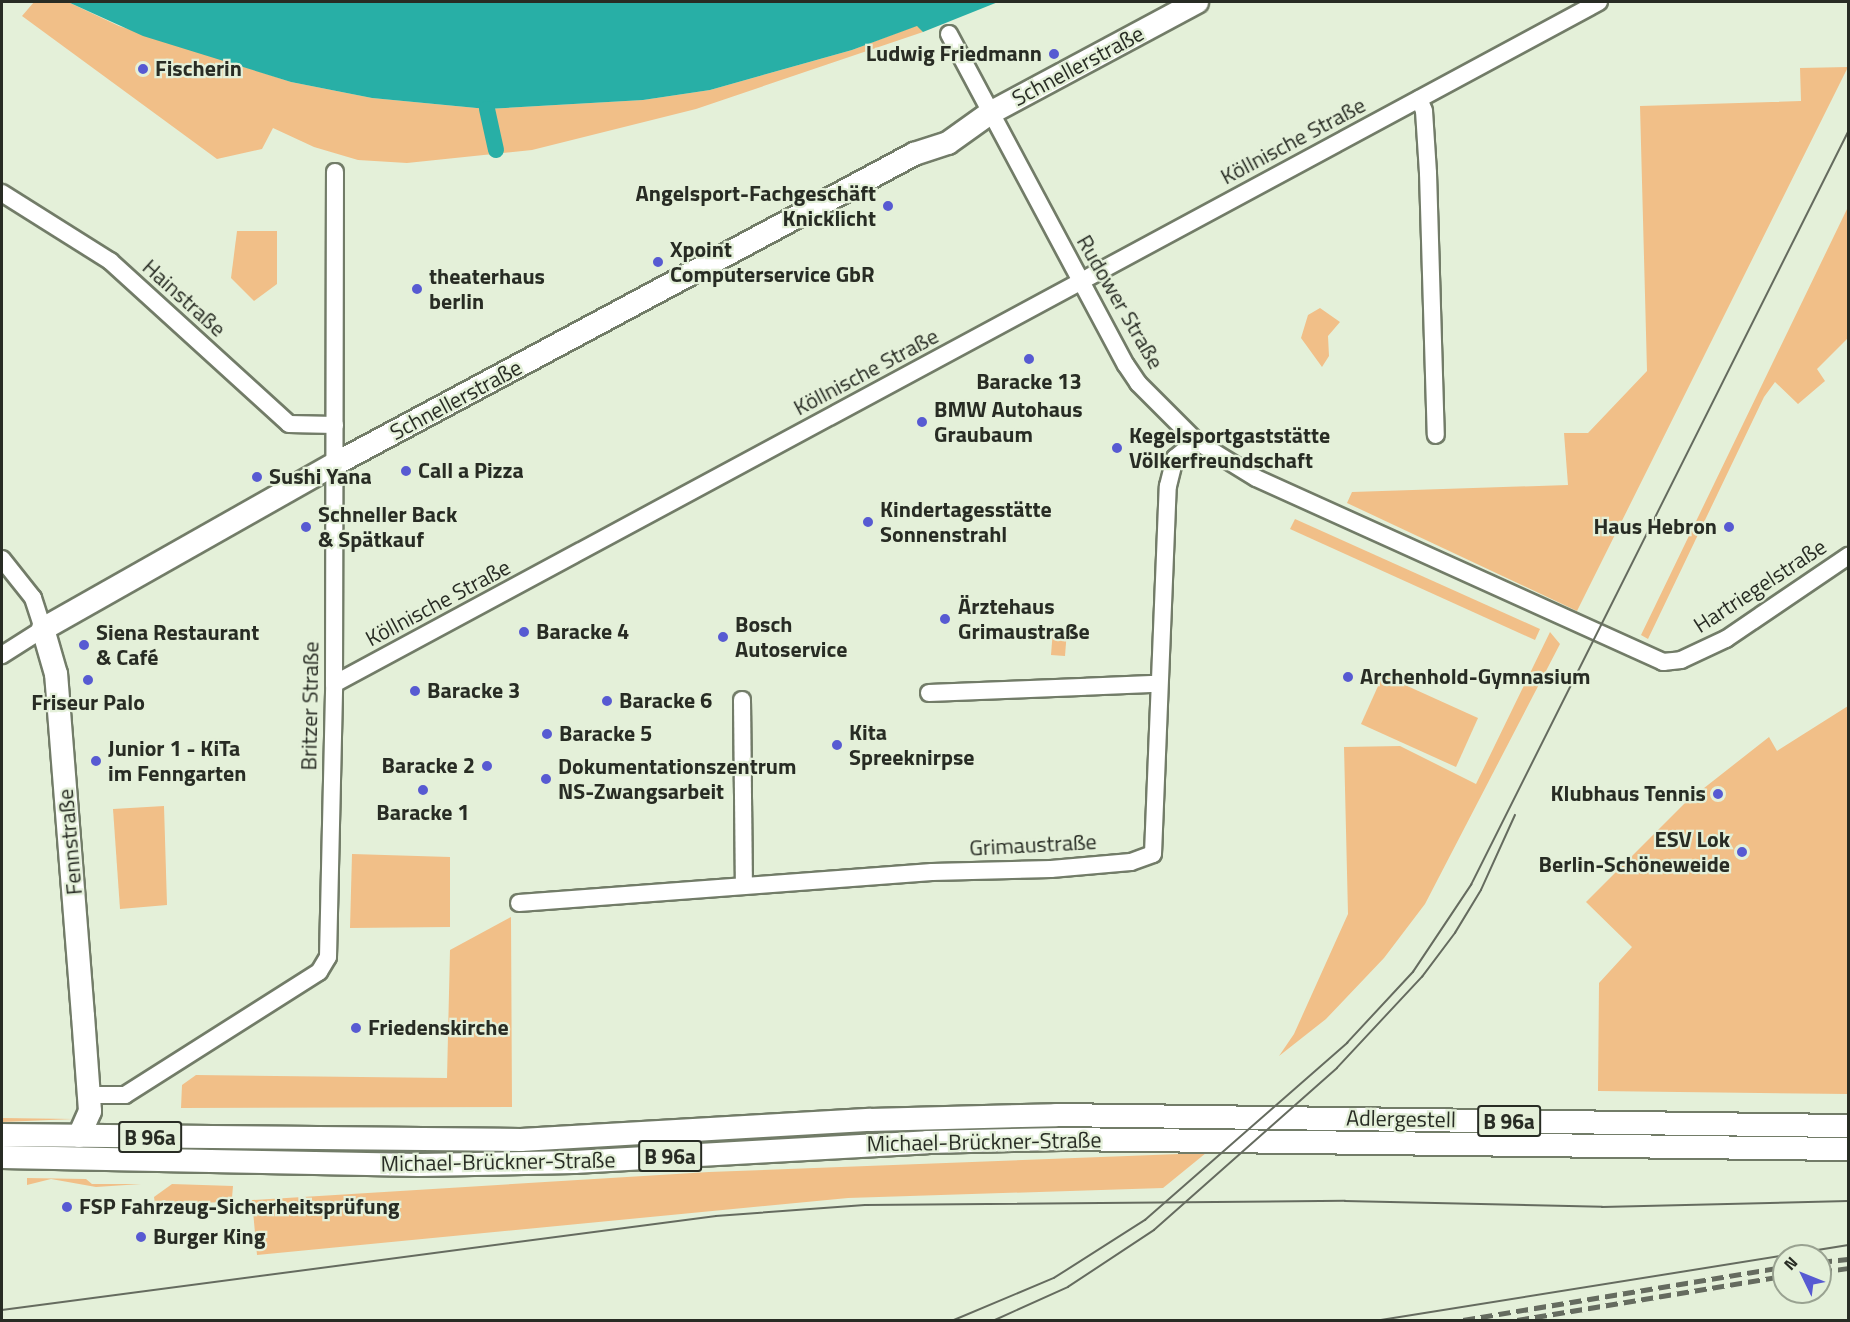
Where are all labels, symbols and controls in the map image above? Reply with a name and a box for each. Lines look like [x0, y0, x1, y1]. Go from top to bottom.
street label: Schnellerstraße [1008, 20, 1148, 112]
place label: Ludwig Friedmann [866, 41, 1042, 67]
marker: Ludwig Friedmann [1047, 47, 1061, 61]
place label: Fischerin [155, 56, 242, 82]
marker: Fischerin [136, 62, 150, 76]
street label: Köllnische Straße [1216, 92, 1370, 190]
place label: Angelsport-Fachgeschäft Knicklicht [635, 180, 876, 231]
marker: Angelsport-Fachgeschäft Knicklicht [881, 199, 895, 213]
street label: Rudower Straße [1071, 230, 1169, 374]
place label: Xpoint Computerservice GbR [670, 236, 875, 288]
street label: Hainstraße [137, 254, 231, 342]
marker: Xpoint Computerservice GbR [651, 255, 665, 269]
place label: theaterhaus berlin [429, 263, 545, 314]
marker: theaterhaus berlin [410, 282, 424, 296]
street label: Köllnische Straße [789, 323, 943, 421]
marker: Baracke 13 [1022, 352, 1036, 366]
street label: Schnellerstraße [386, 354, 526, 446]
place label: Baracke 13 [976, 369, 1082, 395]
place label: BMW Autohaus Graubaum [934, 396, 1083, 448]
marker: BMW Autohaus Graubaum [915, 415, 929, 429]
place label: Kegelsportgaststätte Völkerfreundschaft [1129, 422, 1330, 474]
marker: Kegelsportgaststätte Völkerfreundschaft [1110, 441, 1124, 455]
place label: Call a Pizza [418, 458, 524, 484]
place label: Sushi Yana [269, 464, 372, 490]
marker: Call a Pizza [399, 464, 413, 478]
marker: Sushi Yana [250, 470, 264, 484]
place label: Kindertagesstätte Sonnenstrahl [880, 496, 1052, 548]
place label: Schneller Back & Spätkauf [318, 501, 457, 552]
place label: Haus Hebron [1593, 514, 1717, 540]
marker: Kindertagesstätte Sonnenstrahl [861, 515, 875, 529]
marker: Schneller Back & Spätkauf [299, 520, 313, 534]
marker: Haus Hebron [1722, 520, 1736, 534]
street label: Hartriegelstraße [1689, 533, 1831, 639]
street label: Köllnische Straße [361, 554, 515, 652]
place label: Ärztehaus Grimaustraße [958, 593, 1090, 644]
marker: Ärztehaus Grimaustraße [936, 610, 954, 628]
place label: Bosch Autoservice [735, 611, 847, 662]
place label: Siena Restaurant & Café [96, 619, 259, 670]
place label: Baracke 4 [536, 619, 629, 645]
marker: Baracke 4 [517, 625, 531, 639]
marker: Bosch Autoservice [716, 630, 730, 644]
marker: Siena Restaurant & Café [77, 638, 91, 652]
street label: Britzer Straße [296, 641, 324, 771]
place label: Archenhold-Gymnasium [1360, 664, 1591, 690]
marker: Archenhold-Gymnasium [1341, 670, 1355, 684]
marker: Friseur Palo [81, 673, 95, 687]
place label: Baracke 3 [427, 678, 520, 704]
marker: Baracke 3 [408, 684, 422, 698]
place label: Baracke 6 [619, 688, 712, 714]
place label: Friseur Palo [31, 690, 145, 716]
marker: Baracke 6 [600, 694, 614, 708]
place label: Kita Spreeknirpse [849, 719, 974, 770]
place label: Baracke 5 [559, 721, 652, 747]
marker: Baracke 5 [540, 727, 554, 741]
place label: Junior 1 - KiTa im Fenngarten [108, 735, 246, 786]
marker: Kita Spreeknirpse [830, 738, 844, 752]
place label: Baracke 2 [382, 753, 475, 779]
place label: Dokumentationszentrum NS-Zwangsarbeit [558, 753, 796, 804]
marker: Junior 1 - KiTa im Fenngarten [89, 754, 103, 768]
marker: Baracke 2 [480, 759, 494, 773]
marker: Dokumentationszentrum NS-Zwangsarbeit [539, 772, 553, 786]
place label: Klubhaus Tennis [1550, 781, 1706, 807]
marker: Baracke 1 [416, 783, 430, 797]
marker: Klubhaus Tennis [1711, 787, 1725, 801]
street label: Fennstraße [52, 788, 88, 896]
place label: Baracke 1 [376, 800, 470, 826]
place label: ESV Lok Berlin-Schöneweide [1539, 826, 1730, 878]
street label: Grimaustraße [969, 828, 1097, 862]
marker: ESV Lok Berlin-Schöneweide [1735, 845, 1749, 859]
place label: Friedenskirche [368, 1015, 509, 1041]
marker: Friedenskirche [349, 1021, 363, 1035]
road number: B 96a [1476, 1103, 1542, 1139]
street label: Adlergestell [1346, 1105, 1456, 1133]
road number: B 96a [117, 1119, 183, 1155]
street label: Michael-Brückner-Straße [866, 1127, 1102, 1157]
road number: B 96a [637, 1138, 703, 1174]
street label: Michael-Brückner-Straße [380, 1147, 616, 1177]
place label: FSP Fahrzeug-Sicherheitsprüfung [79, 1194, 400, 1220]
marker: FSP Fahrzeug-Sicherheitsprüfung [60, 1200, 74, 1214]
place label: Burger King [153, 1224, 265, 1250]
marker: Burger King [134, 1230, 148, 1244]
north arrow [1772, 1244, 1832, 1304]
text: N [1778, 1251, 1803, 1275]

